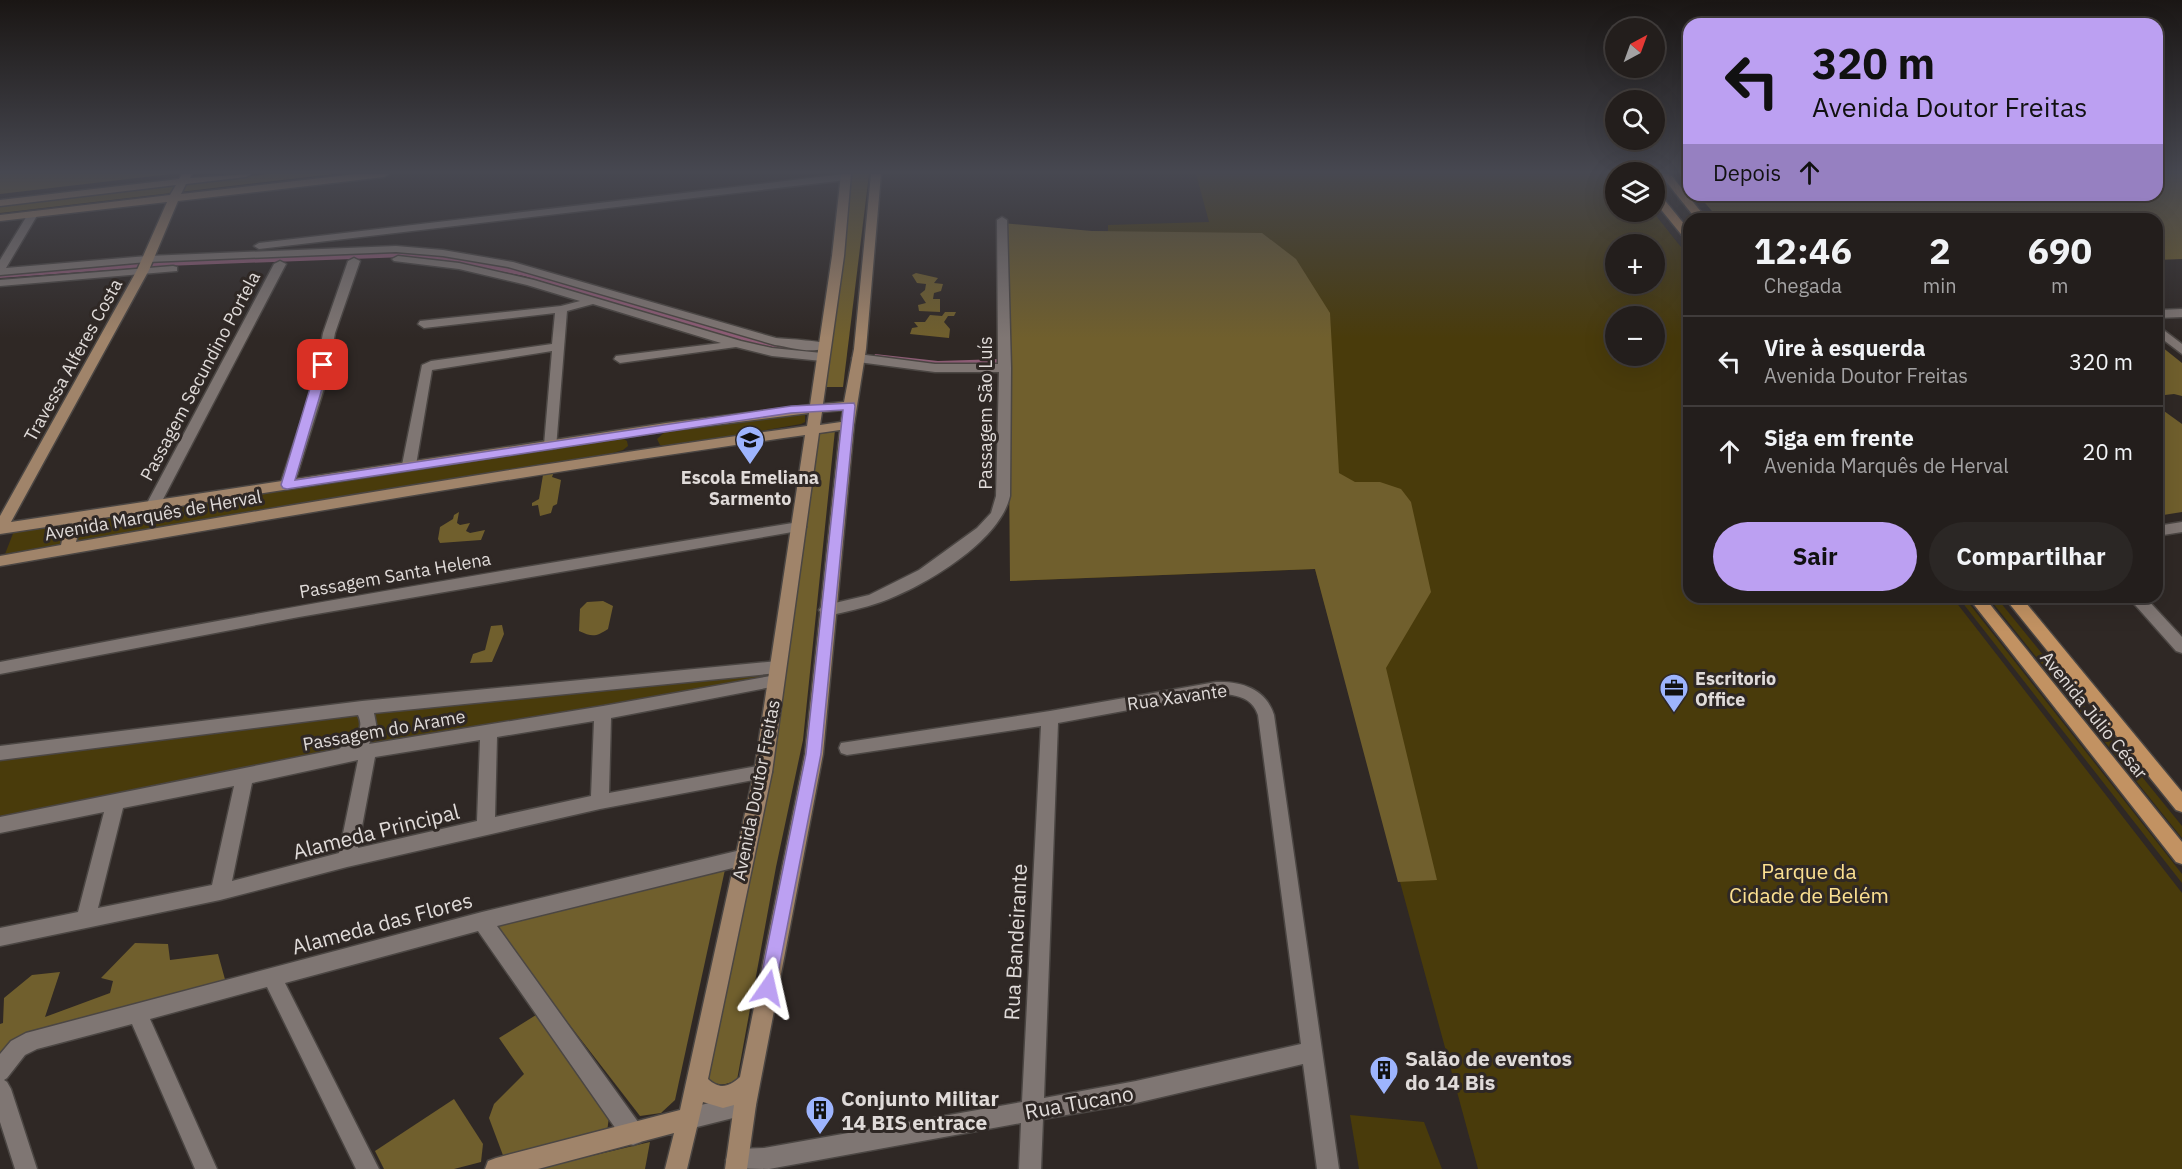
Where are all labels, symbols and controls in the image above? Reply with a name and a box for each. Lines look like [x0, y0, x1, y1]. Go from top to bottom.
north arrow [1605, 18, 1665, 78]
map controls [1605, 18, 1665, 366]
text: 320 m [1812, 36, 1935, 91]
icon: left [1713, 42, 1791, 120]
text: Avenida Doutor Freitas [1812, 89, 2087, 124]
button: search [1605, 90, 1665, 150]
icon: ahead [1793, 156, 1826, 189]
text: Depois [1713, 158, 1781, 187]
button: layers [1605, 162, 1665, 222]
text: 12:46 [1754, 227, 1852, 274]
text: 2 [1929, 227, 1951, 274]
text: 690 [2027, 227, 2092, 274]
button: + [1605, 234, 1665, 294]
street label: Passagem Secundino Portela [135, 267, 265, 485]
text: Chegada [1764, 272, 1842, 299]
text: min [1923, 272, 1957, 299]
text: m [2051, 272, 2069, 299]
street label: Travessa Alferes Costa [19, 274, 128, 445]
button: − [1605, 306, 1665, 366]
text: Vire à esquerda [1764, 333, 1926, 362]
street label: Passagem São Luís [974, 336, 997, 490]
pin [297, 339, 348, 390]
icon: left [1713, 345, 1746, 378]
text: 320 m [2069, 347, 2133, 376]
icon: arrive [306, 348, 339, 381]
text: Avenida Doutor Freitas [1764, 362, 1968, 389]
text: Siga em frente [1764, 423, 1914, 452]
school or university icon: Escola Emeliana Sarmento [734, 424, 766, 466]
icon: ahead [1713, 435, 1746, 468]
text: 20 m [2082, 437, 2133, 466]
text: Avenida Marquês de Herval [1764, 452, 2009, 479]
place label: Escola Emeliana Sarmento [681, 466, 819, 510]
street label: Avenida Marquês de Herval [43, 485, 264, 545]
button: Sair [1713, 522, 1917, 591]
button: Compartilhar [1929, 522, 2133, 591]
street label: Passagem Santa Helena [297, 547, 493, 603]
street label: Avenida Júlio César [2035, 646, 2153, 784]
place label: Escritorio Office [1695, 667, 1776, 711]
office icon: Escritorio Office [1658, 672, 1690, 714]
street label: Rua Xavante [1126, 679, 1229, 715]
street label: Avenida Doutor Freitas [727, 698, 785, 882]
street label: Passagem do Arame [301, 704, 467, 756]
street label: Alameda Principal [290, 797, 463, 865]
park label: Parque da Cidade de Belém [1729, 857, 1889, 909]
street label: Rua Bandeirante [997, 863, 1033, 1021]
street label: Alameda das Flores [289, 885, 475, 961]
position arrow [736, 956, 800, 1020]
place label: Salão de eventos do 14 Bis [1405, 1044, 1572, 1096]
building icon: Salão de eventos do 14 Bis [1368, 1054, 1400, 1096]
street label: Rua Tucano [1022, 1079, 1136, 1125]
place label: Conjunto Militar 14 BIS entrace [841, 1084, 999, 1136]
building icon: Conjunto Militar 14 BIS entrace [804, 1094, 836, 1136]

